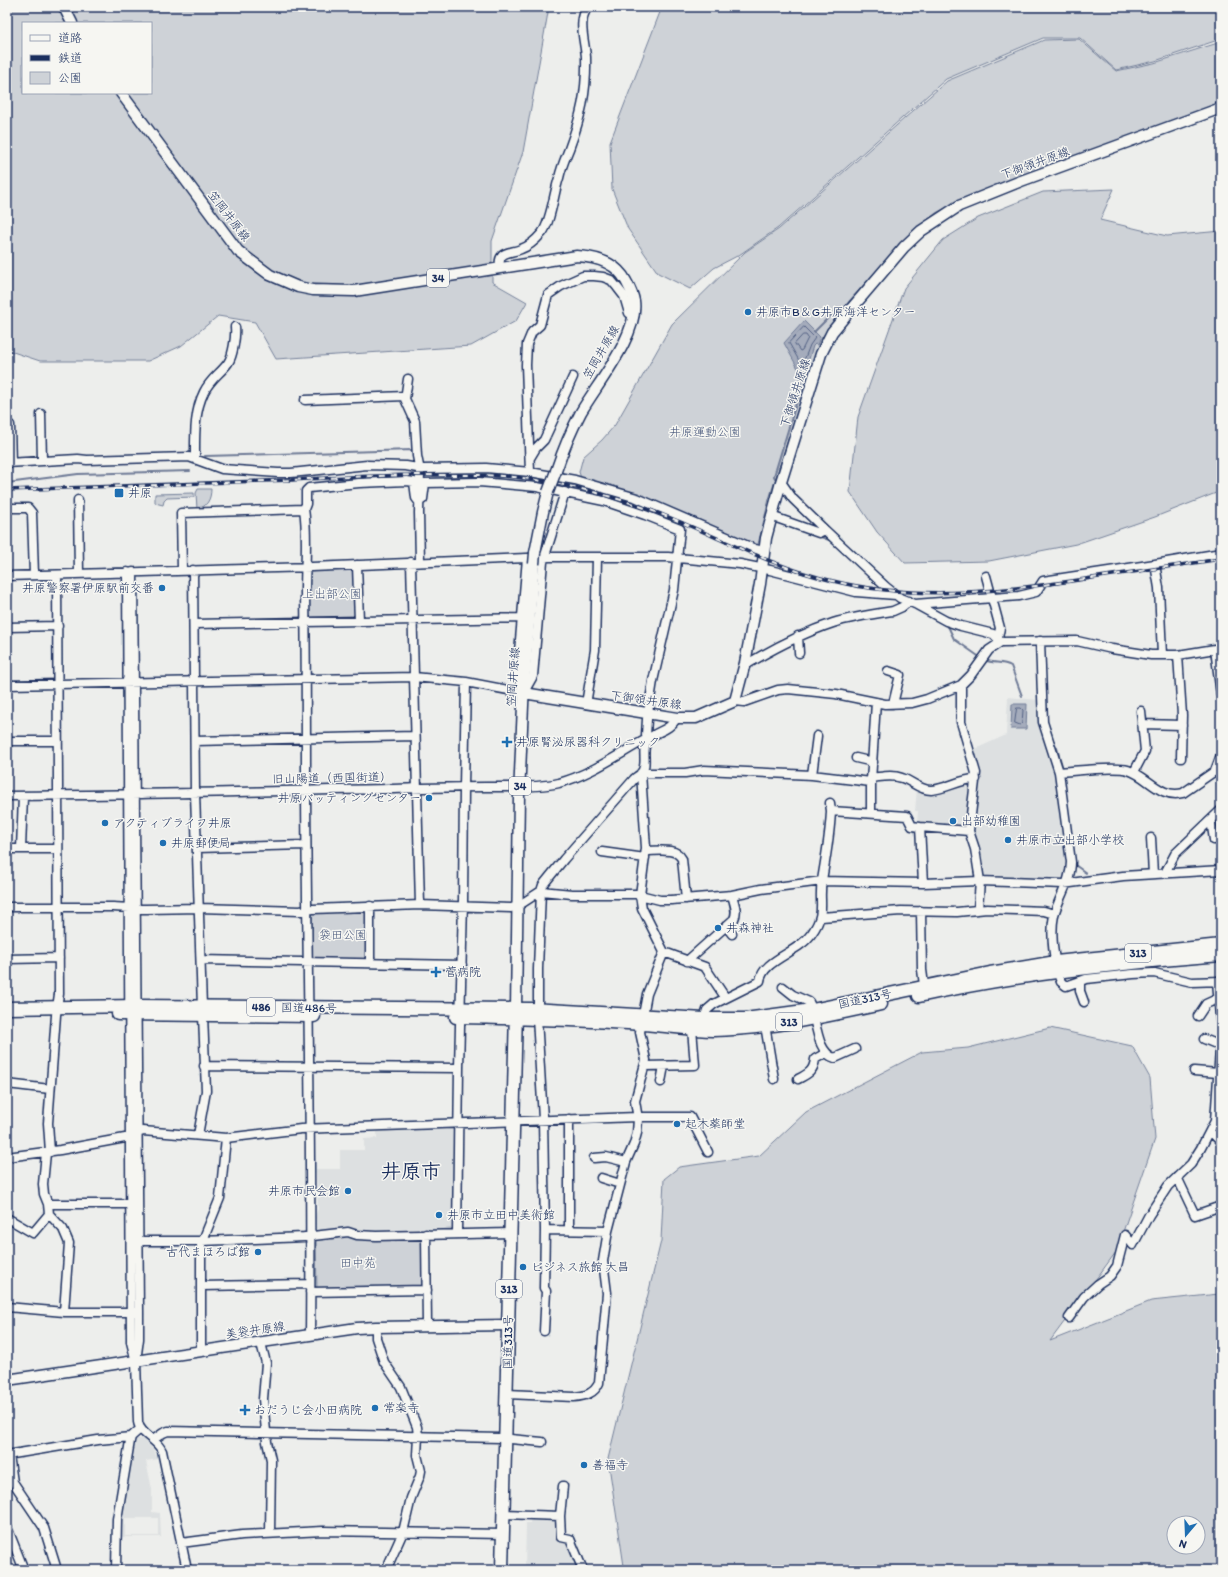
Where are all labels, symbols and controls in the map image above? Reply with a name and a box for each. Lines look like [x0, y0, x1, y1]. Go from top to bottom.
legend [22, 22, 152, 94]
text: 道路 [58, 31, 82, 45]
text: 鉄道 [58, 51, 82, 65]
text: 公園 [58, 71, 82, 85]
street label: 下御領井原線 [999, 144, 1071, 182]
street label: 笠岡井原線 [205, 188, 253, 244]
road number: 34 [427, 269, 449, 287]
place label: 井原市B＆G井原海洋センター [756, 305, 916, 319]
marker: 井原市B＆G井原海洋センター [743, 307, 753, 317]
street label: 笠岡井原線 [580, 323, 622, 381]
street label: 下御領井原線 [777, 357, 813, 429]
park label: 井原運動公園 [669, 425, 741, 439]
place label: 井原 [128, 486, 152, 500]
marker: 井原 [113, 487, 125, 499]
place label: 井原警察署伊原駅前交番 [22, 581, 154, 595]
marker: 井原警察署伊原駅前交番 [157, 583, 167, 593]
park label: 上出部公園 [302, 587, 362, 601]
street label: 笠岡井原線 [504, 647, 522, 707]
street label: 下御領井原線 [609, 688, 683, 712]
place label: 井原腎泌尿器科クリニック [516, 735, 660, 749]
marker: 井原腎泌尿器科クリニック [501, 736, 513, 748]
street label: 旧山陽道（西国街道） [272, 770, 392, 786]
road number: 34 [509, 777, 531, 795]
place label: 井原バッティングセンター [277, 791, 421, 805]
marker: 井原バッティングセンター [424, 793, 434, 803]
place label: 出部幼稚園 [961, 814, 1021, 828]
place label: アクティブライフ井原 [113, 816, 232, 830]
marker: 出部幼稚園 [948, 816, 958, 826]
marker: アクティブライフ井原 [100, 818, 110, 828]
place label: 井原市立出部小学校 [1016, 833, 1124, 847]
marker: 井原市立出部小学校 [1003, 835, 1013, 845]
place label: 井原郵便局 [171, 836, 231, 850]
marker: 井原郵便局 [158, 838, 168, 848]
place label: 井森神社 [726, 921, 774, 935]
marker: 井森神社 [713, 923, 723, 933]
park label: 袋田公園 [319, 928, 367, 942]
road number: 313 [1125, 944, 1151, 962]
place label: 菅病院 [445, 965, 481, 979]
marker: 菅病院 [430, 966, 442, 978]
street label: 国道313号 [837, 986, 893, 1012]
road number: 486 [247, 998, 275, 1016]
street label: 国道486号 [281, 1001, 337, 1015]
road number: 313 [776, 1013, 802, 1031]
place label: 起木薬師堂 [685, 1117, 745, 1131]
marker: 起木薬師堂 [672, 1119, 682, 1129]
district label: 井原市 [381, 1159, 441, 1183]
place label: 井原市民会館 [268, 1184, 340, 1198]
marker: 井原市民会館 [343, 1186, 353, 1196]
place label: 井原市立田中美術館 [447, 1208, 555, 1222]
marker: 井原市立田中美術館 [434, 1210, 444, 1220]
place label: 古代まほろば館 [166, 1245, 250, 1259]
marker: 古代まほろば館 [253, 1247, 263, 1257]
park label: 田中苑 [340, 1256, 376, 1270]
place label: ビジネス旅館 大昌 [531, 1260, 629, 1274]
marker: ビジネス旅館 大昌 [518, 1262, 528, 1272]
road number: 313 [496, 1280, 522, 1298]
street label: 国道313号 [501, 1315, 515, 1369]
street label: 美袋井原線 [224, 1319, 286, 1341]
place label: 常楽寺 [383, 1401, 419, 1415]
place label: おだうじ会小田病院 [254, 1403, 362, 1417]
marker: 常楽寺 [370, 1403, 380, 1413]
marker: おだうじ会小田病院 [239, 1404, 251, 1416]
place label: 善福寺 [592, 1458, 628, 1472]
marker: 善福寺 [579, 1460, 589, 1470]
north arrow [1166, 1515, 1206, 1555]
text: N [1177, 1537, 1189, 1551]

